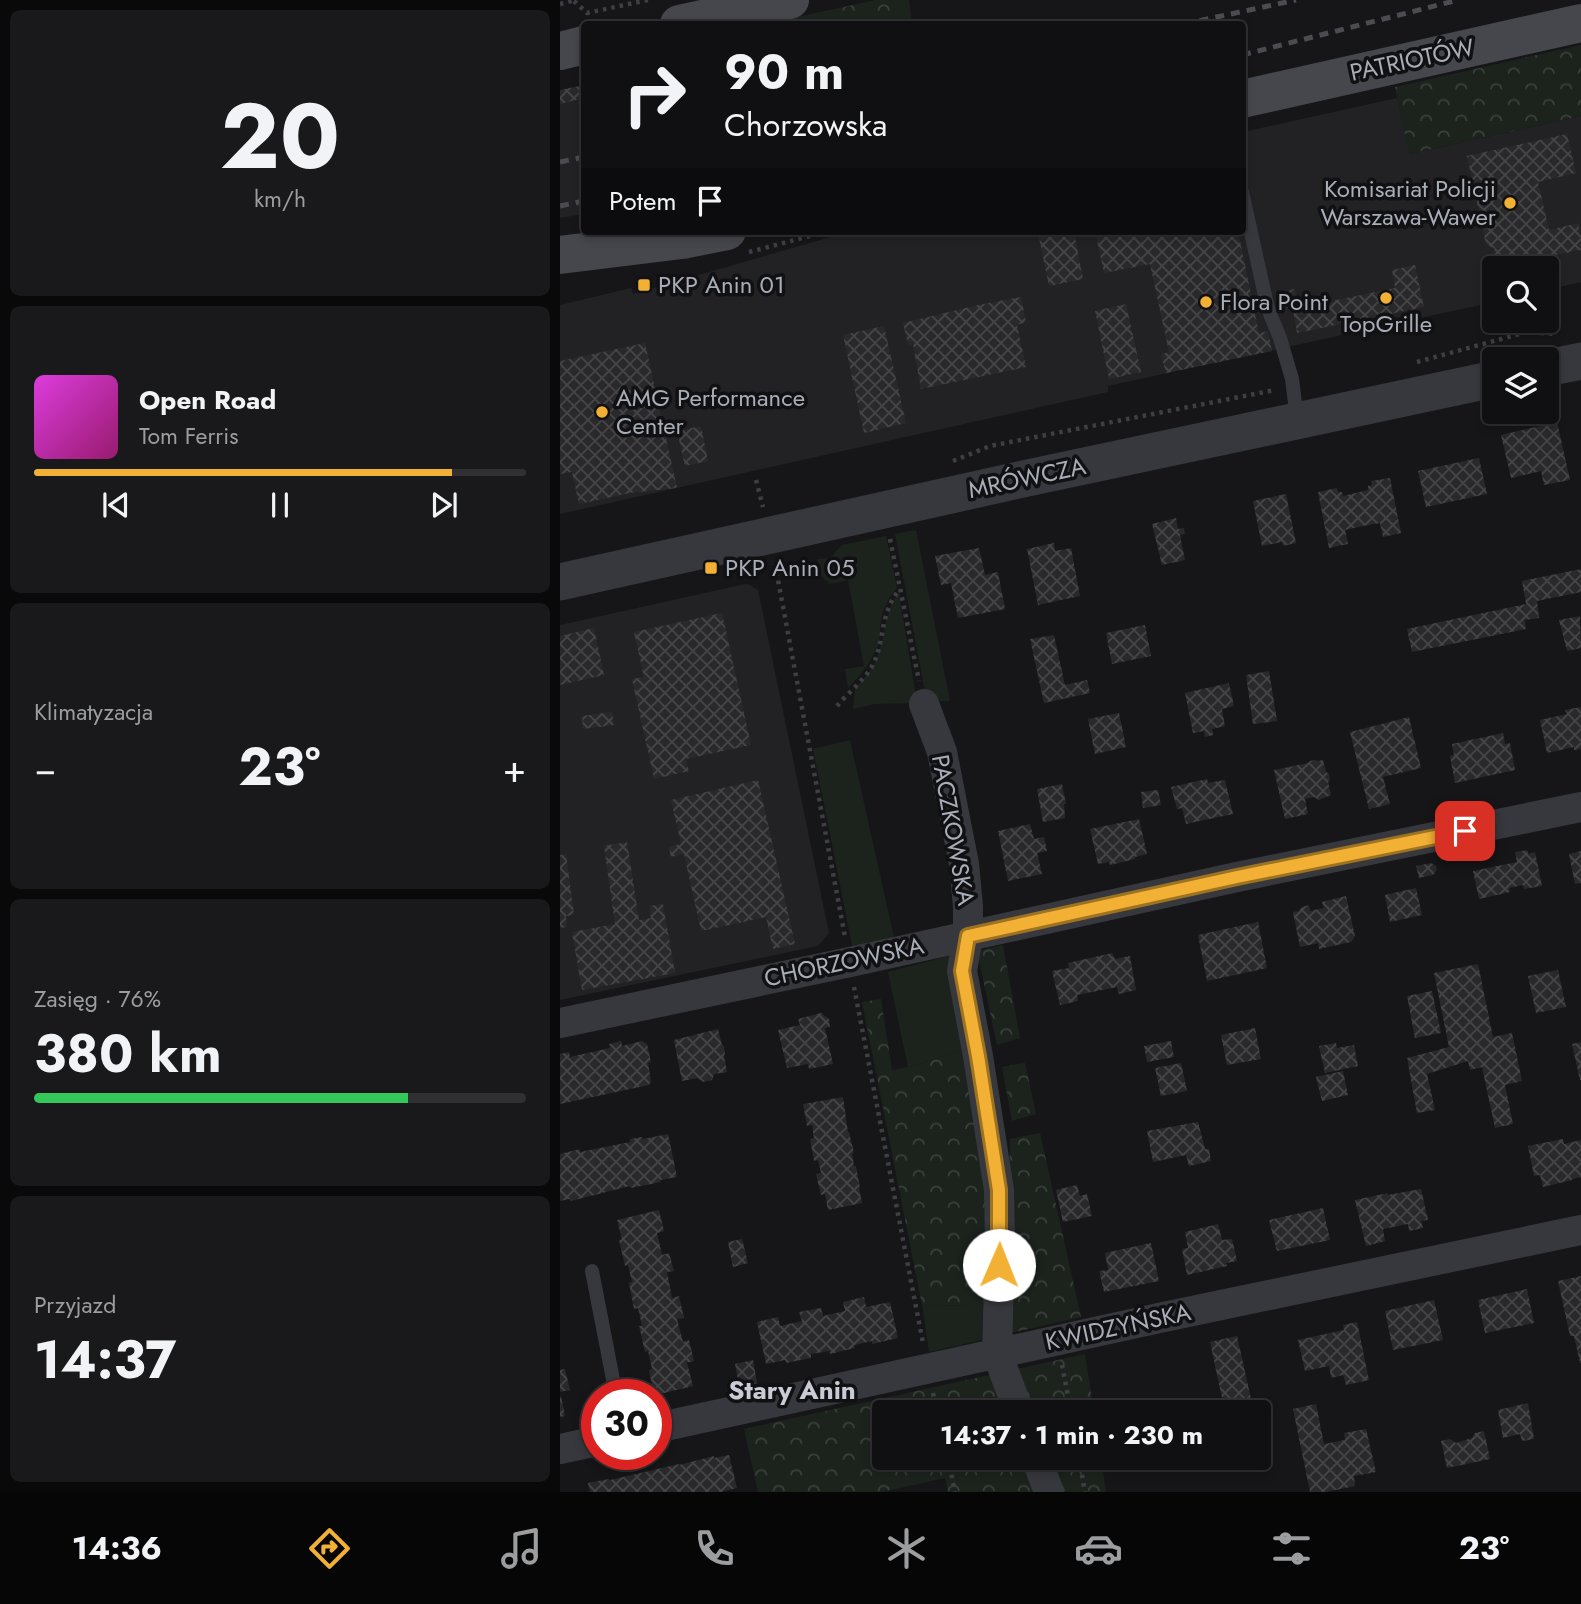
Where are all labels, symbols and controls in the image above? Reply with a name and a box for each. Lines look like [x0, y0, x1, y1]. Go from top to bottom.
street label: PATRIOTÓW [1346, 29, 1478, 90]
text: 90 m [724, 37, 844, 107]
icon: right [609, 49, 700, 140]
text: 20 [220, 71, 340, 202]
text: Chorzowska [724, 102, 888, 148]
place label: Komisariat Policji Warszawa-Wawer [1320, 171, 1497, 234]
text: km/h [254, 182, 306, 216]
text: Potem [609, 182, 677, 220]
icon: arrive [691, 182, 729, 220]
marker: Komisariat Policji Warszawa-Wawer [1502, 195, 1518, 211]
map controls [1482, 256, 1559, 424]
button: search [1482, 256, 1559, 333]
place label: PKP Anin 01 [658, 267, 785, 302]
marker: PKP Anin 01 [636, 277, 652, 293]
place label: Flora Point [1220, 284, 1328, 319]
marker: TopGrille [1378, 290, 1394, 306]
marker: Flora Point [1198, 294, 1214, 310]
place label: TopGrille [1340, 306, 1432, 341]
button: layers [1482, 347, 1559, 424]
place label: AMG Performance Center [616, 380, 805, 443]
text: Open Road [139, 381, 276, 419]
marker: AMG Performance Center [594, 404, 610, 420]
text: Tom Ferris [139, 419, 238, 453]
street label: MRÓWCZA [965, 448, 1089, 507]
icon: previous [97, 486, 135, 524]
icon: pause [261, 486, 299, 524]
icon: next [425, 486, 463, 524]
place label: PKP Anin 05 [725, 550, 854, 585]
marker: PKP Anin 05 [703, 560, 719, 576]
text: Klimatyzacja [34, 695, 153, 729]
text: 23° [239, 729, 320, 805]
text: − [34, 741, 56, 796]
text: + [503, 741, 526, 796]
street label: PACZKOWSKA [923, 752, 984, 908]
pin [1435, 801, 1495, 861]
icon: arrive [1446, 812, 1484, 850]
street label: CHORZOWSKA [761, 927, 927, 996]
text: Zasięg · 76% [34, 982, 161, 1016]
text: 380 km [34, 1016, 222, 1092]
position arrow [962, 1228, 1036, 1302]
text: Przyjazd [34, 1288, 116, 1322]
street label: KWIDZYŃSKA [1042, 1294, 1194, 1359]
text: 14:37 [34, 1322, 176, 1398]
district label: Stary Anin [728, 1371, 856, 1409]
speed limit sign: 30 [581, 1379, 672, 1470]
text: 14:37 · 1 min · 230 m [940, 1416, 1203, 1454]
icon: directions [305, 1524, 354, 1573]
icon: music [497, 1524, 546, 1573]
icon: phone [690, 1524, 739, 1573]
icon: climate [882, 1524, 931, 1573]
icon: car [1074, 1524, 1123, 1573]
icon: filters [1267, 1524, 1316, 1573]
text: 14:36 [72, 1525, 162, 1571]
text: 23° [1459, 1525, 1509, 1571]

